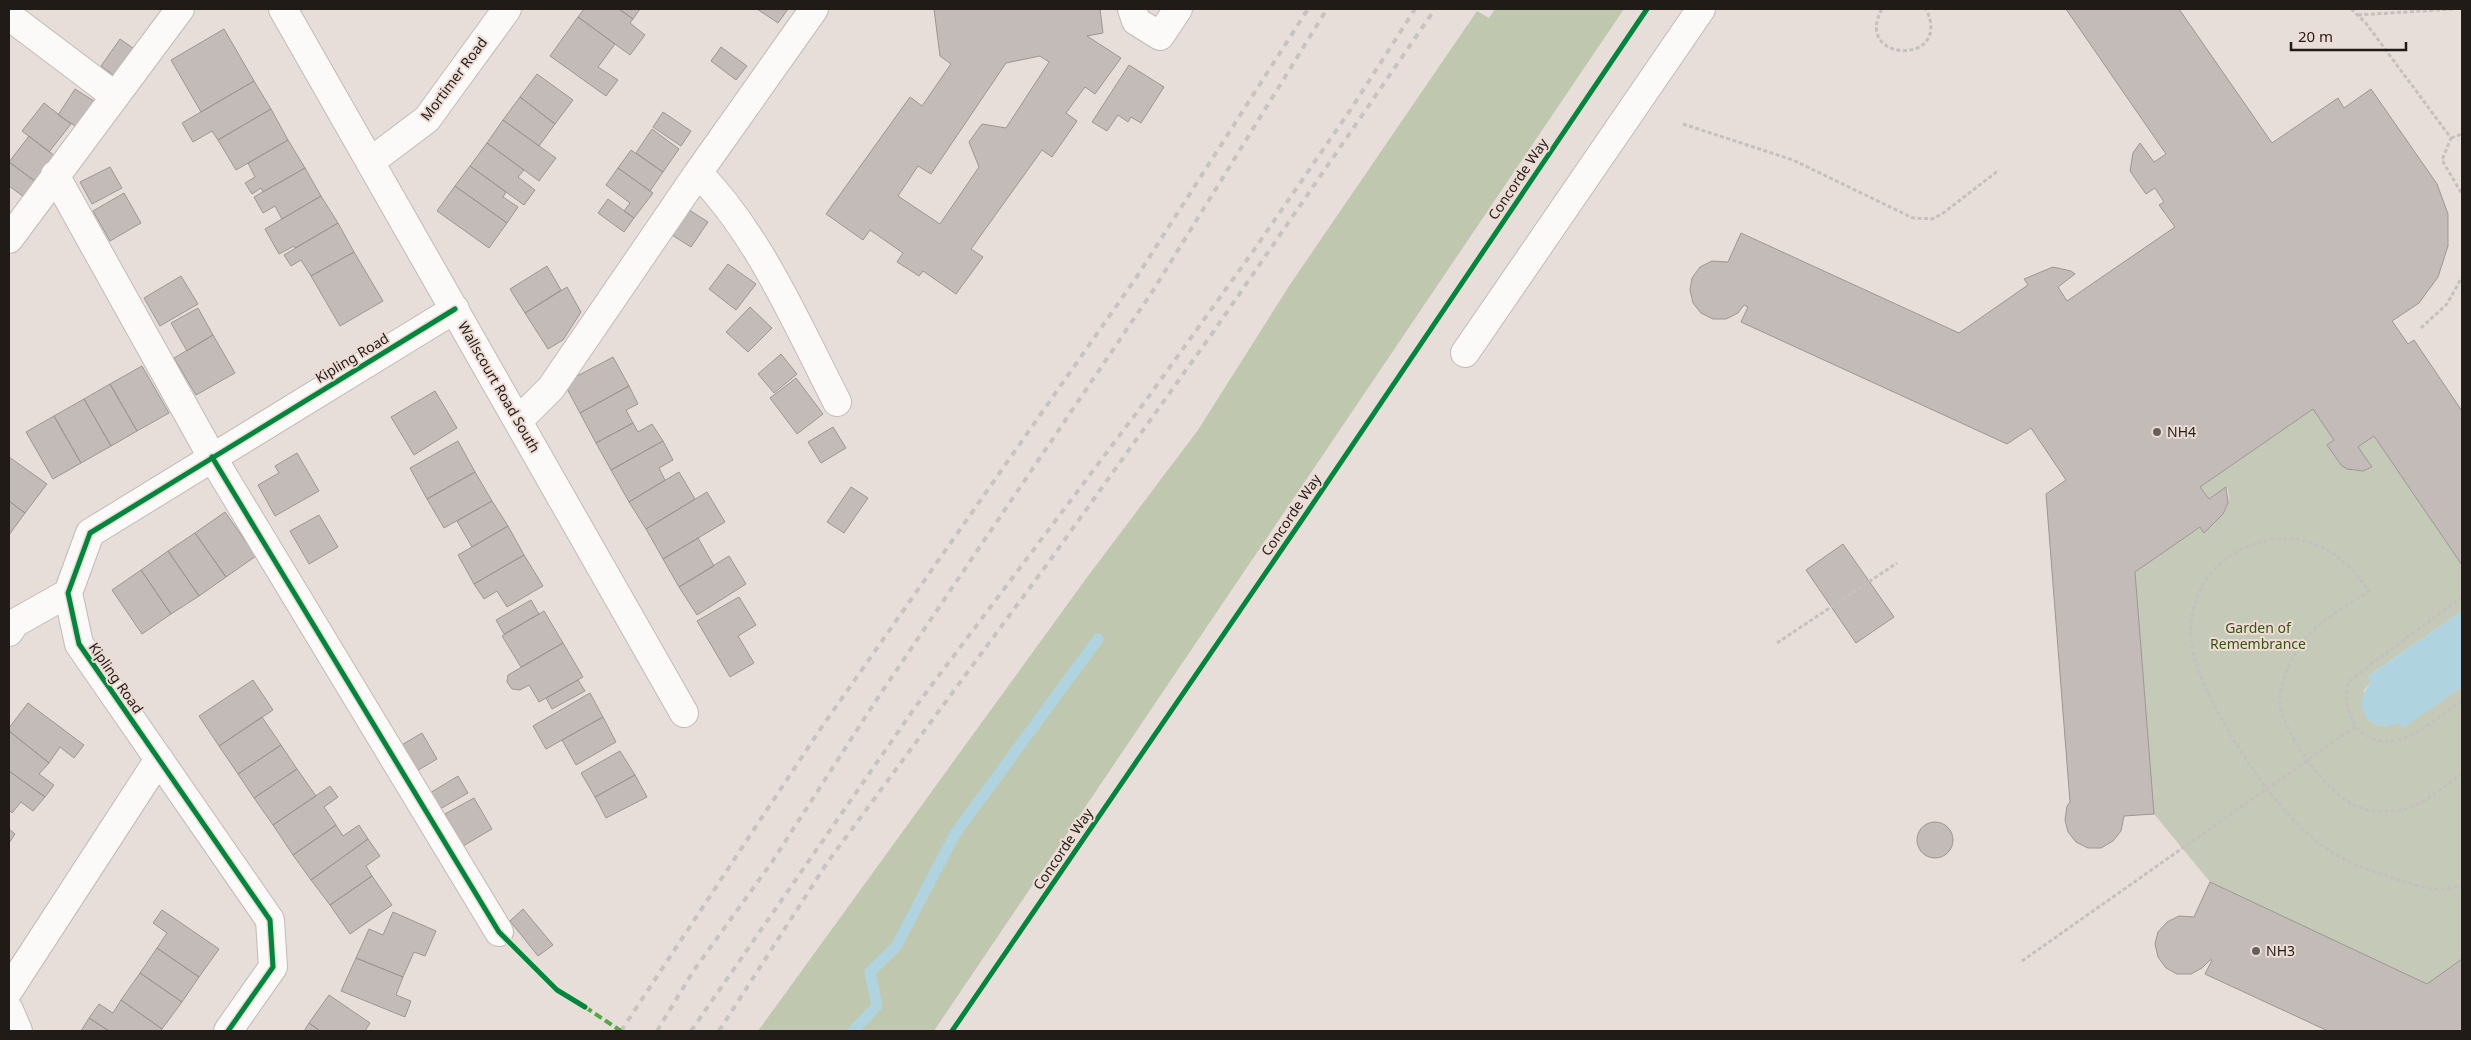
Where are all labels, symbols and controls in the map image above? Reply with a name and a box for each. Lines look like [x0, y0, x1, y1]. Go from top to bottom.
scale bar [2291, 20, 2406, 52]
text: 20 m [2298, 26, 2333, 46]
street label: Mortimer Road [416, 33, 491, 124]
street label: Concorde Way [1483, 134, 1552, 223]
street label: Wallscourt Road South [454, 318, 545, 456]
street label: Kipling Road [311, 328, 392, 387]
place label: NH4 [2167, 422, 2196, 441]
marker: NH4 [2151, 426, 2163, 438]
street label: Concorde Way [1256, 470, 1325, 559]
park label: Garden of Remembrance [2210, 618, 2306, 653]
street label: Kipling Road [85, 638, 148, 717]
street label: Concorde Way [1028, 804, 1097, 893]
place label: NH3 [2266, 941, 2295, 960]
marker: NH3 [2250, 945, 2262, 957]

